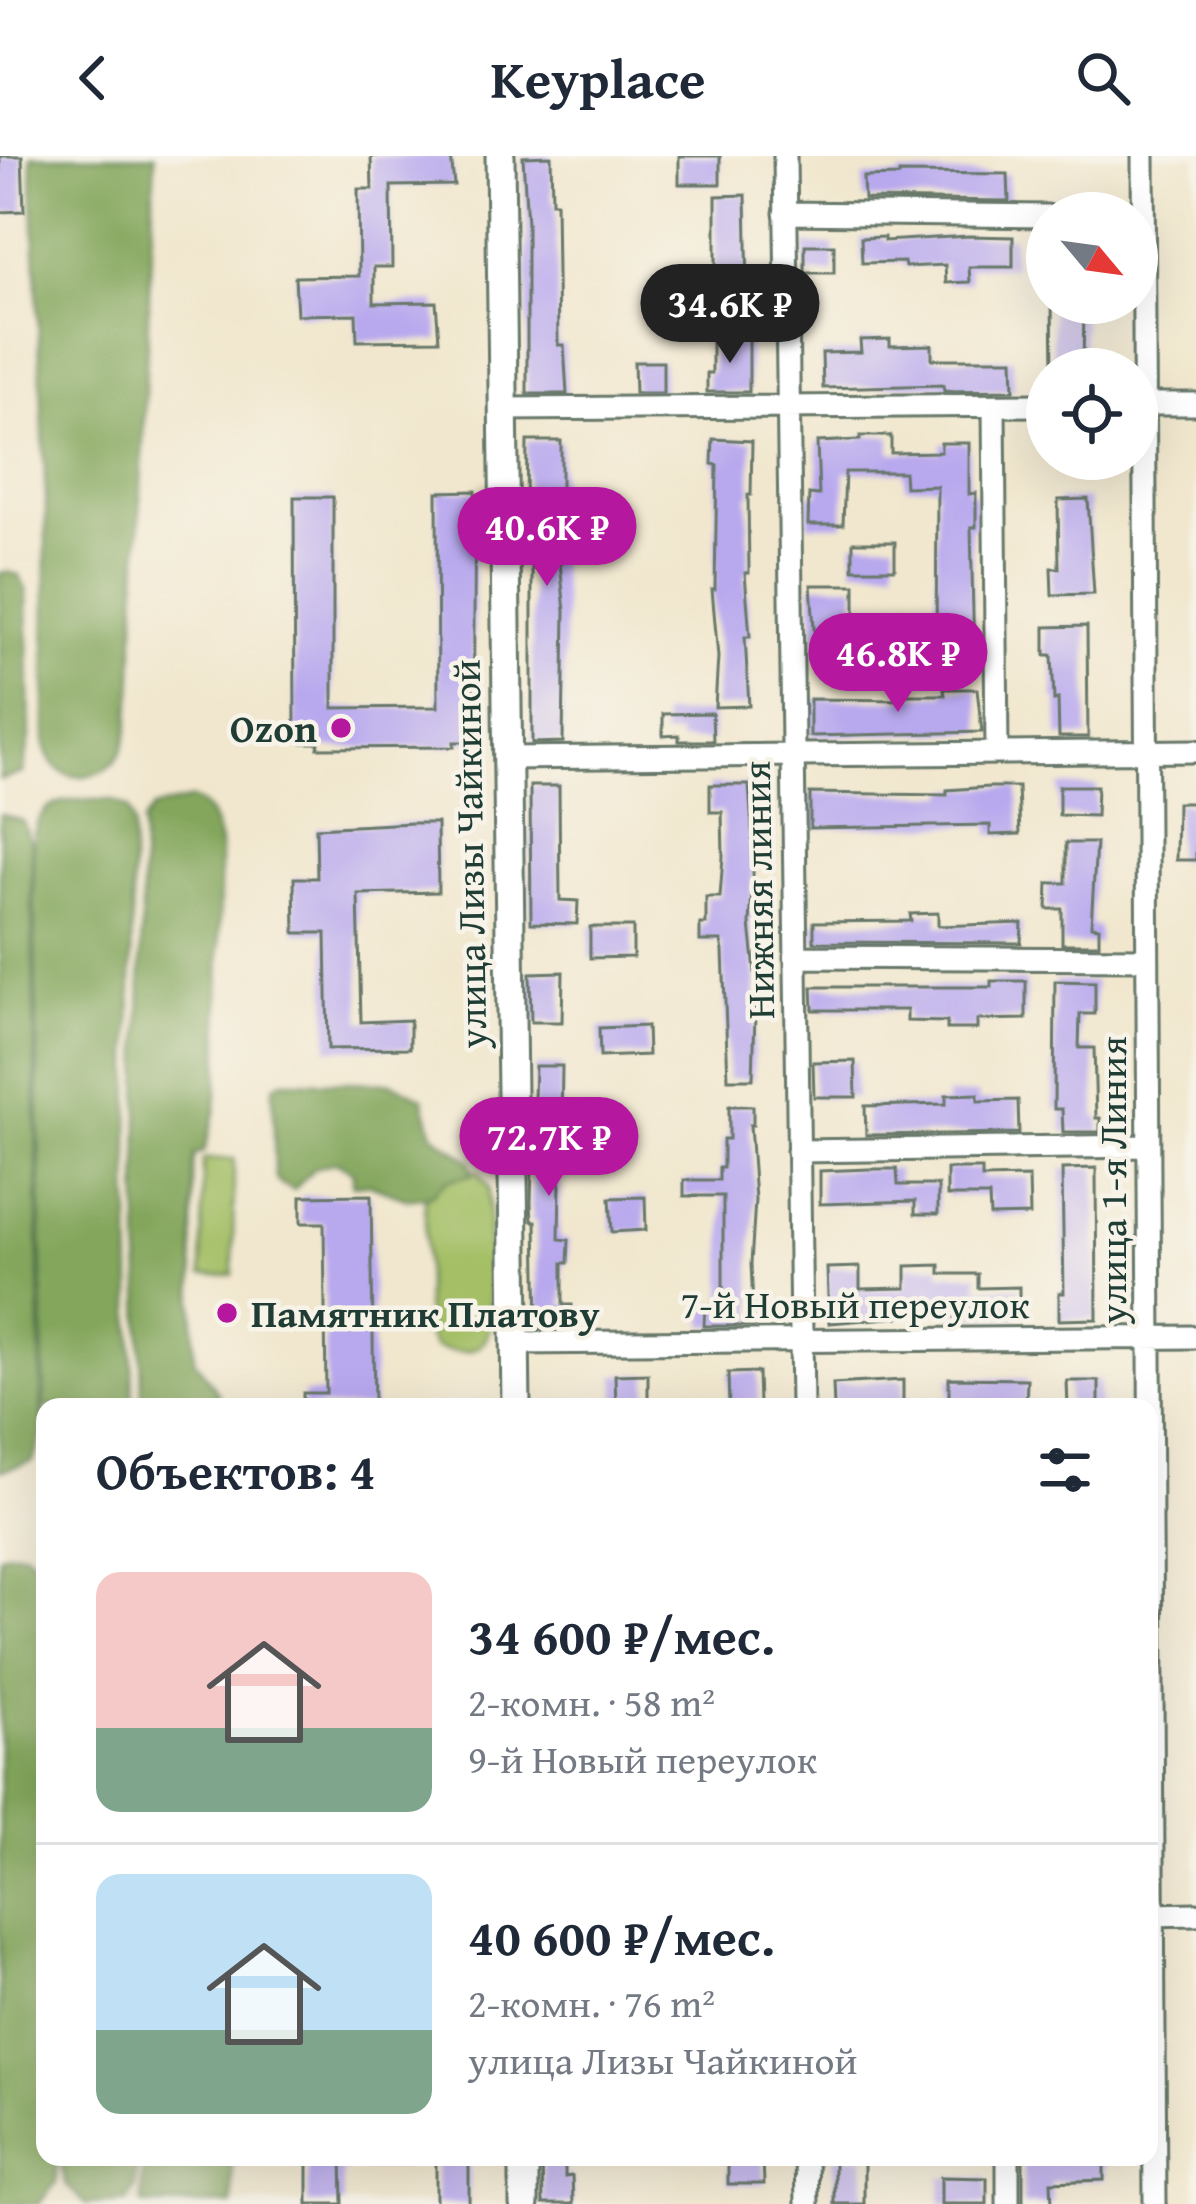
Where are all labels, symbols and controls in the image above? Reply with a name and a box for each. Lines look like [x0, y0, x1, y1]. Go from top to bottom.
text: Keyplace [491, 39, 705, 118]
icon: back [60, 45, 126, 111]
icon: search [1070, 45, 1136, 111]
north arrow [1026, 192, 1158, 324]
map controls [1026, 192, 1158, 480]
pin: 34.6K ₽ [619, 264, 841, 366]
text: 34.6K ₽ [667, 274, 793, 331]
button: locate [1026, 348, 1158, 480]
pin: 40.6K ₽ [436, 487, 658, 589]
text: 40.6K ₽ [484, 497, 610, 554]
pin: 46.8K ₽ [787, 613, 1009, 715]
text: 46.8K ₽ [835, 623, 961, 680]
street label: улица Лизы Чайкиной [437, 659, 500, 1050]
place label: Ozon [230, 699, 317, 756]
marker: Ozon [328, 715, 354, 741]
street label: Нижняя линия [727, 760, 788, 1020]
street label: улица 1-я Линия [1083, 1036, 1140, 1325]
pin: 72.7K ₽ [438, 1097, 660, 1199]
text: 72.7K ₽ [486, 1107, 612, 1164]
street label: 7-й Новый переулок [680, 1275, 1030, 1332]
place label: Памятник Платову [251, 1284, 600, 1341]
marker: Памятник Платову [214, 1300, 240, 1326]
text: Объектов: 4 [96, 1433, 376, 1508]
icon: filters [1032, 1437, 1098, 1503]
text: 34 600 ₽/мес. [468, 1598, 775, 1673]
icon: home [192, 1620, 336, 1764]
text: 2-комн. · 58 m² [468, 1673, 715, 1730]
text: 9-й Новый переулок [468, 1730, 817, 1787]
text: 40 600 ₽/мес. [468, 1899, 775, 1974]
icon: home [192, 1922, 336, 2066]
text: 2-комн. · 76 m² [468, 1974, 715, 2031]
text: улица Лизы Чайкиной [468, 2031, 858, 2088]

